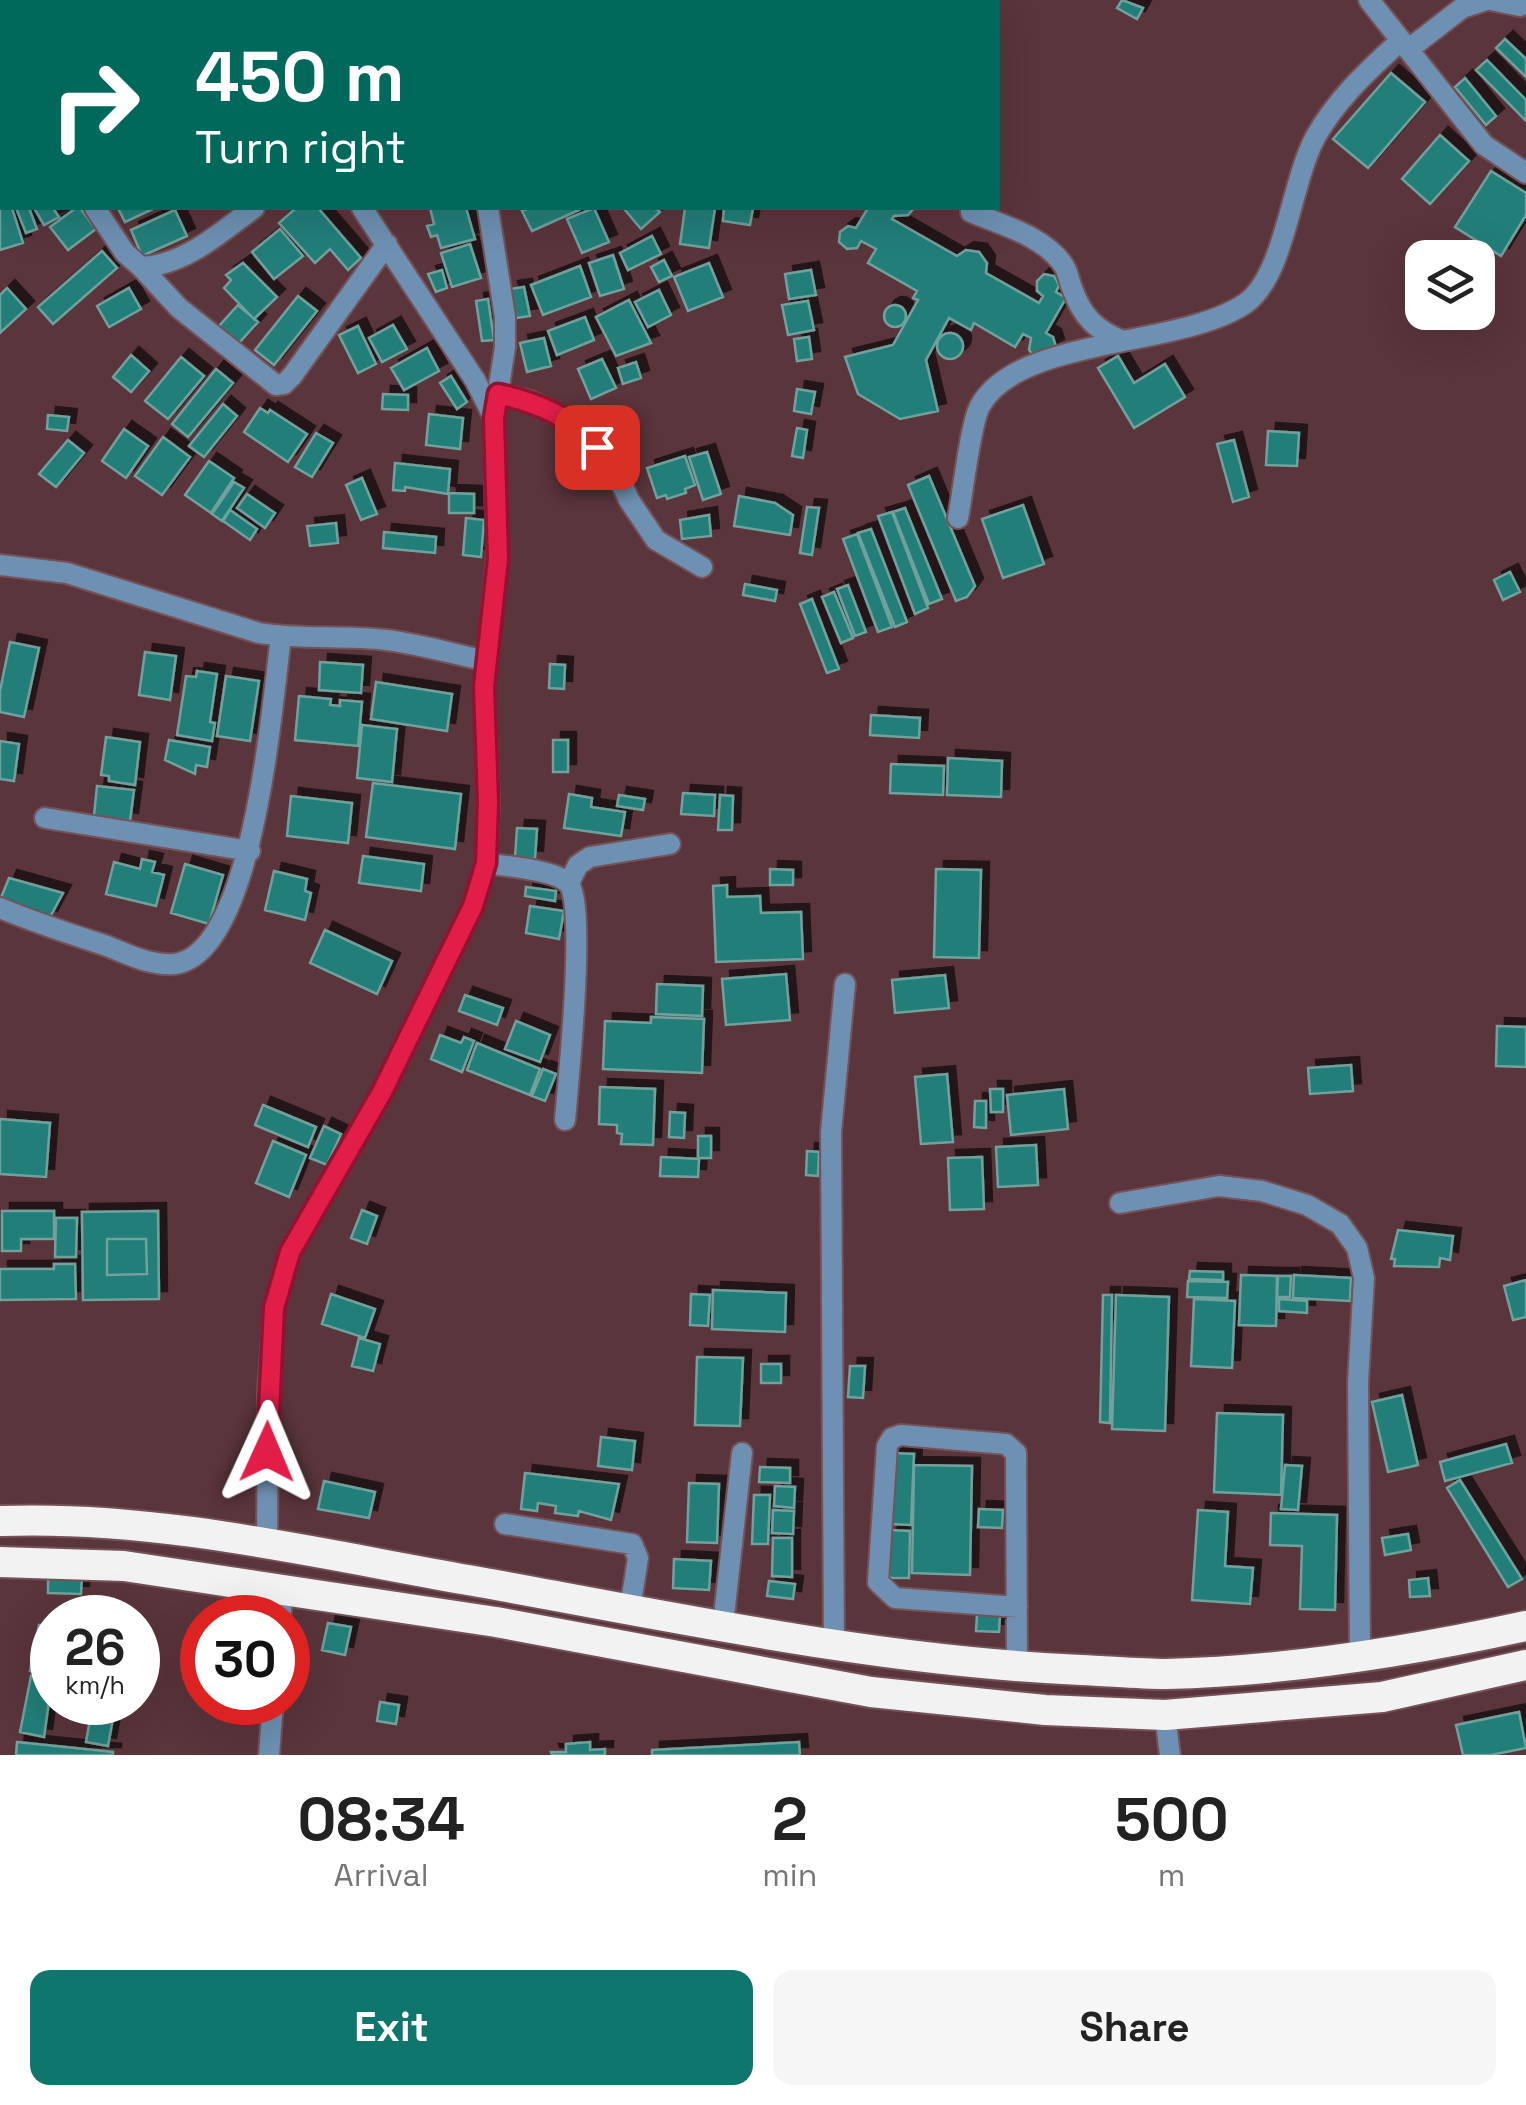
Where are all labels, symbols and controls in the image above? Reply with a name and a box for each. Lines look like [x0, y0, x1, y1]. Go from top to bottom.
text: 450 m [195, 32, 404, 121]
icon: right [30, 40, 160, 170]
text: Turn right [195, 119, 406, 176]
map controls [1405, 240, 1495, 330]
button: layers [1405, 240, 1495, 330]
pin [555, 405, 640, 490]
icon: arrive [570, 420, 625, 475]
position arrow [215, 1400, 319, 1504]
speed limit sign: 30 [180, 1595, 310, 1725]
text: 26 [65, 1616, 125, 1680]
text: km/h [65, 1669, 125, 1701]
text: 08:34 [297, 1781, 465, 1858]
text: 2 [772, 1781, 808, 1858]
text: 500 [1115, 1781, 1229, 1858]
text: Arrival [334, 1855, 429, 1895]
text: min [762, 1855, 817, 1895]
text: m [1158, 1855, 1185, 1895]
button: Exit [30, 1970, 753, 2085]
button: Share [773, 1970, 1496, 2085]

